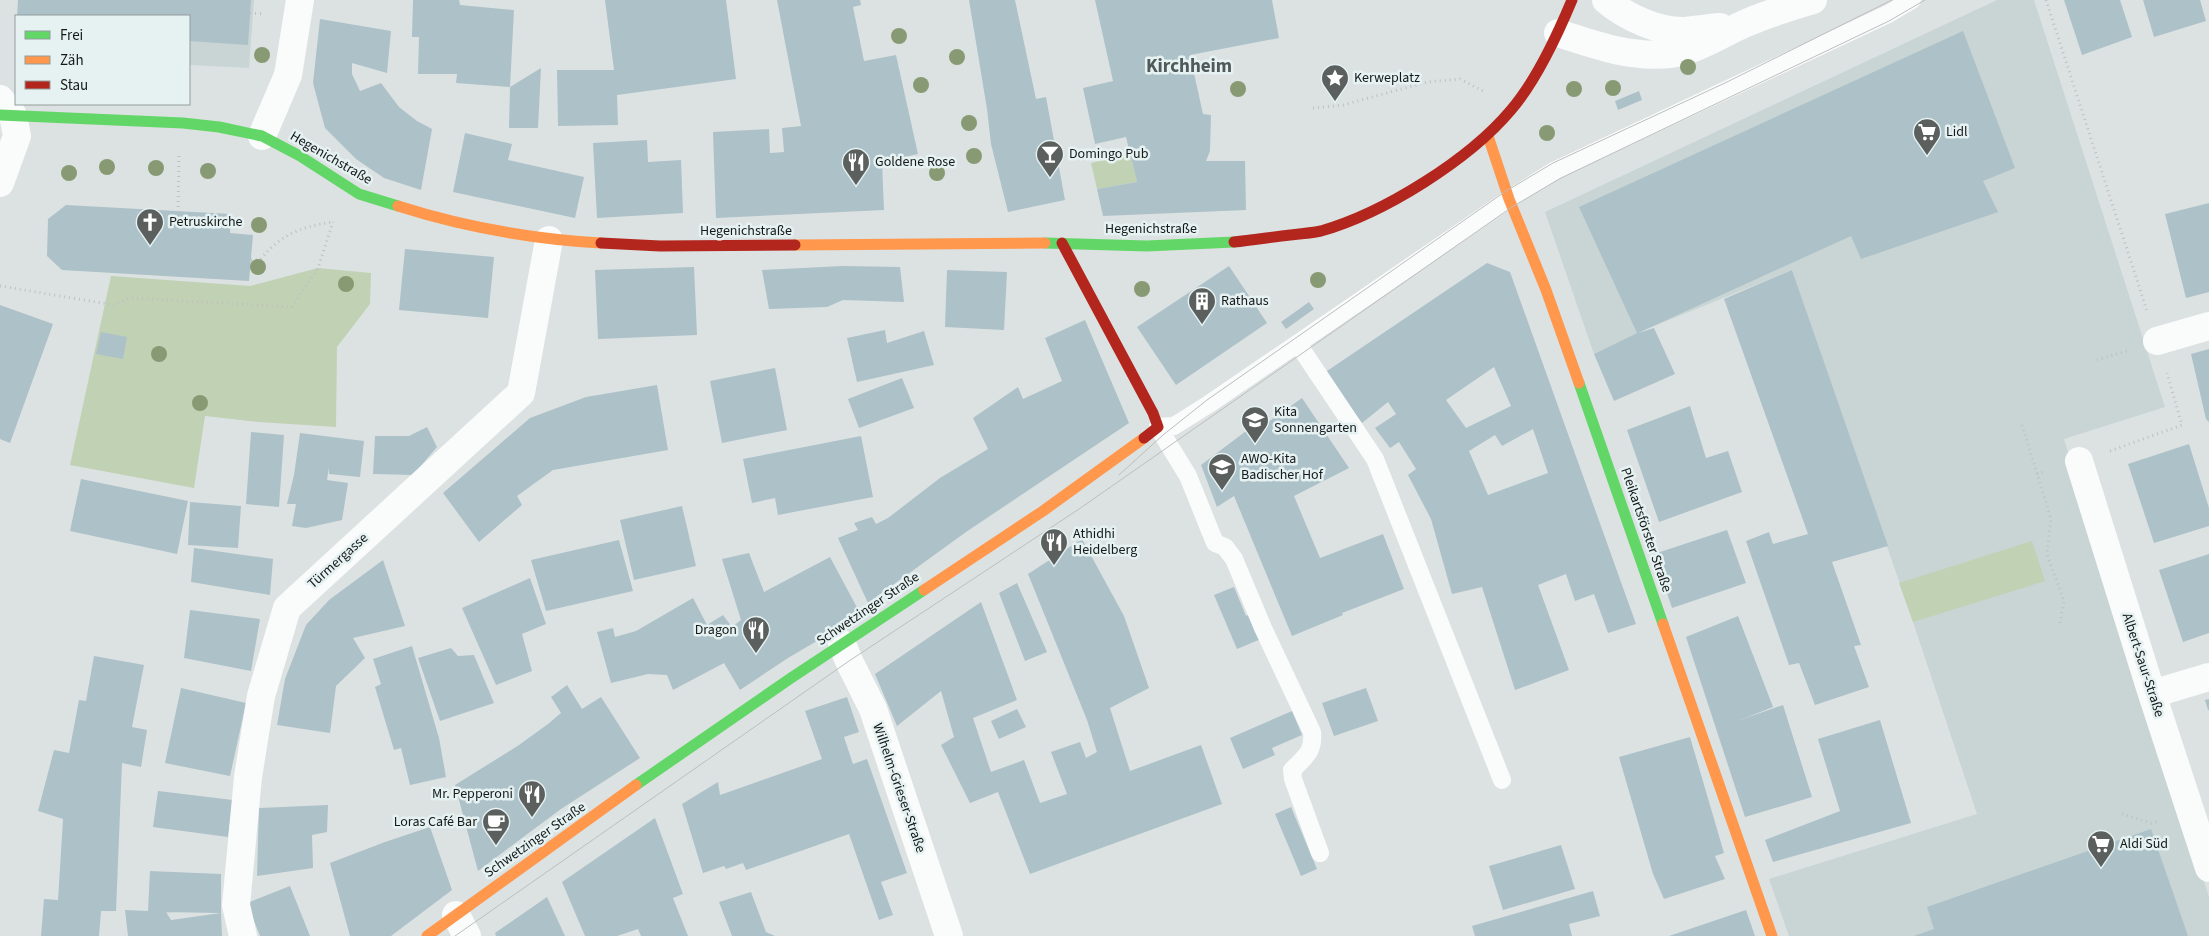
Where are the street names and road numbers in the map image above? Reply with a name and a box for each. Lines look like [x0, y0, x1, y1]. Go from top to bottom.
street label: Hegenichstraße [286, 126, 376, 190]
street label: Hegenichstraße [1105, 219, 1197, 239]
street label: Hegenichstraße [700, 221, 792, 241]
street label: Pleikartsförster Straße [1615, 465, 1677, 595]
street label: Türmergasse [303, 528, 373, 594]
street label: Schwetzinger Straße [813, 567, 923, 651]
street label: Albert-Saur-Straße [2117, 610, 2169, 720]
street label: Wilhelm-Grieser-Straße [867, 720, 931, 856]
street label: Schwetzinger Straße [480, 797, 590, 883]

